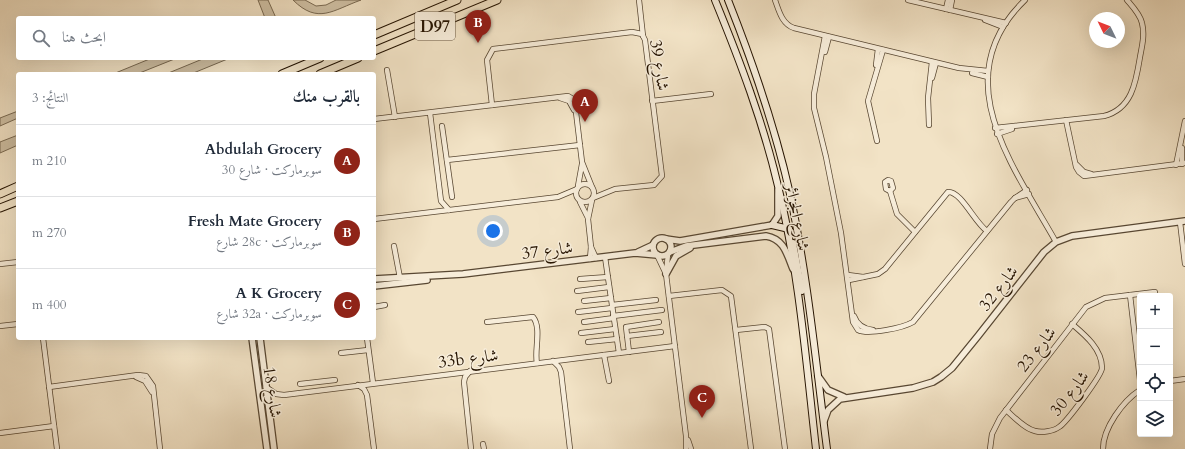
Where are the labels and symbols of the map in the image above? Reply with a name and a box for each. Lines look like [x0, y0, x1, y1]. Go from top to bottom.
pin: B [465, 10, 491, 43]
road number: D97 [415, 12, 455, 40]
north arrow [1089, 12, 1125, 48]
street label: شارع 39 [642, 38, 675, 93]
pin: A [572, 89, 598, 122]
street label: شارع الجزائر [777, 180, 815, 253]
your location [483, 221, 503, 241]
street label: شارع 37 [520, 236, 574, 267]
street label: شارع 32 [973, 261, 1025, 317]
street label: شارع 23 [1011, 322, 1063, 378]
street label: 33b شارع [437, 343, 500, 376]
street label: شارع 18 [256, 365, 287, 419]
street label: شارع 30 [1044, 366, 1096, 422]
pin: C [689, 385, 715, 418]

